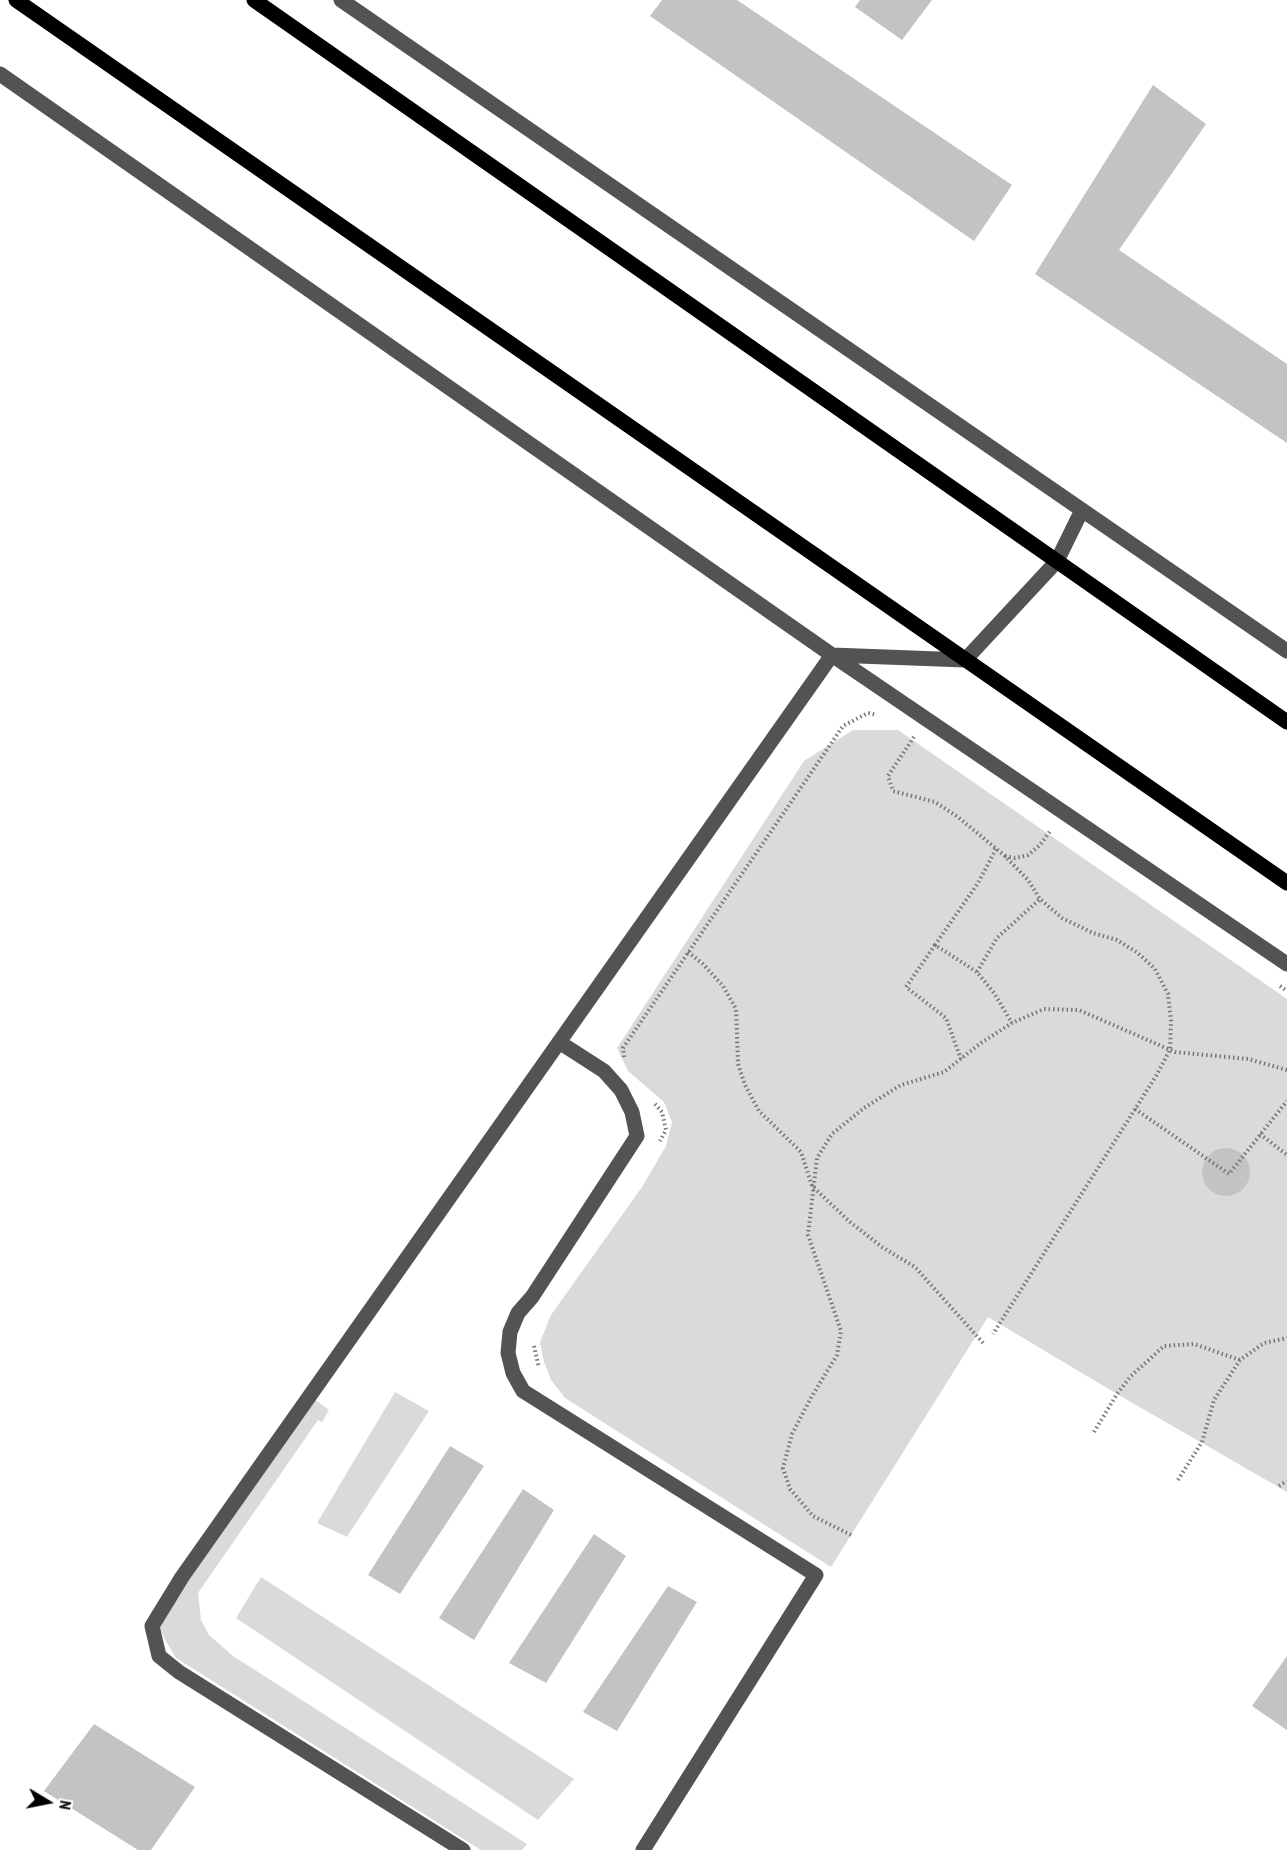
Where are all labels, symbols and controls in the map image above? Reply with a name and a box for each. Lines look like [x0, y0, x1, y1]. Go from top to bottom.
north arrow [18, 1772, 78, 1832]
text: N [55, 1799, 76, 1811]

